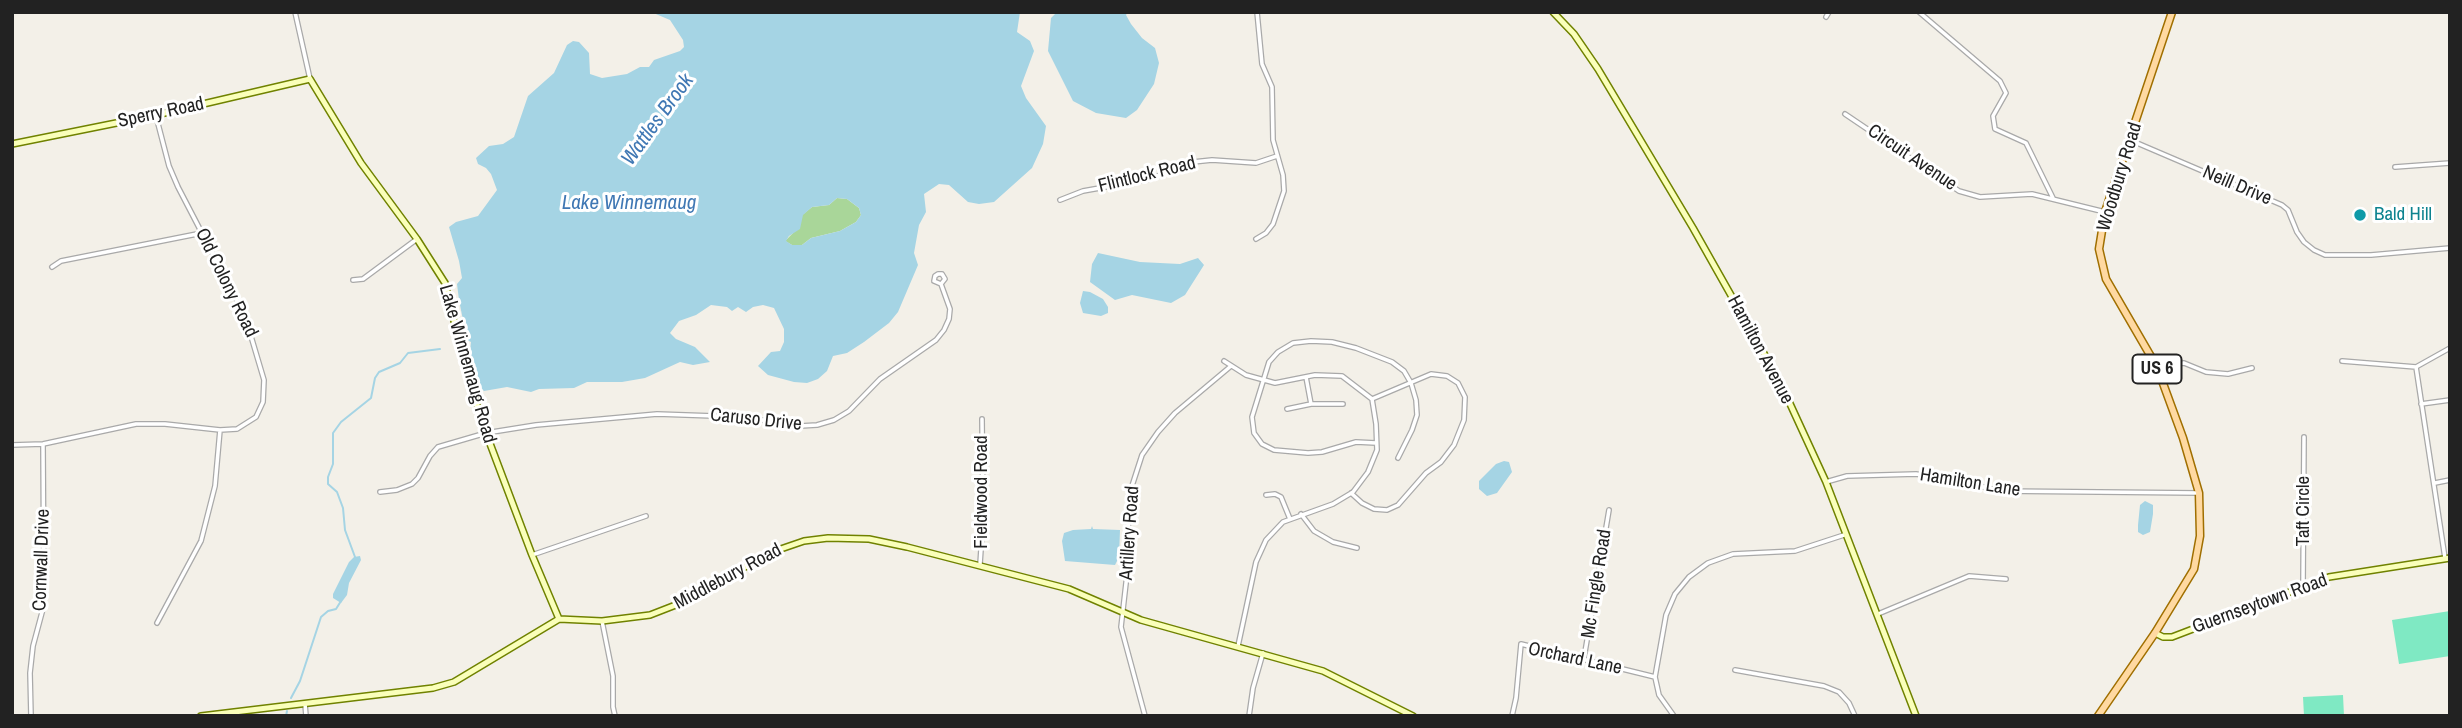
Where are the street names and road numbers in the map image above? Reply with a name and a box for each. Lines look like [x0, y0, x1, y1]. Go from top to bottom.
street label: Sperry Road [116, 93, 206, 133]
street label: Circuit Avenue [1863, 120, 1961, 196]
street label: Woodbury Road [2093, 120, 2147, 234]
street label: Flintlock Road [1096, 152, 1198, 198]
street label: Neill Drive [2199, 161, 2275, 211]
street label: Old Colony Road [190, 225, 262, 341]
street label: Lake Winnemaug Road [433, 282, 501, 446]
street label: Hamilton Avenue [1722, 292, 1798, 408]
road number: US 6 [2132, 354, 2182, 384]
street label: Caruso Drive [709, 404, 803, 436]
street label: Fieldwood Road [971, 435, 993, 549]
street label: Hamilton Lane [1918, 464, 2022, 502]
street label: Taft Circle [2293, 476, 2315, 546]
street label: Artillery Road [1115, 485, 1145, 581]
street label: Cornwall Drive [29, 509, 55, 611]
street label: Mc Fingle Road [1577, 528, 1617, 640]
street label: Middlebury Road [670, 539, 786, 615]
street label: Guernseytown Road [2189, 569, 2331, 639]
street label: Orchard Lane [1526, 638, 1624, 680]

